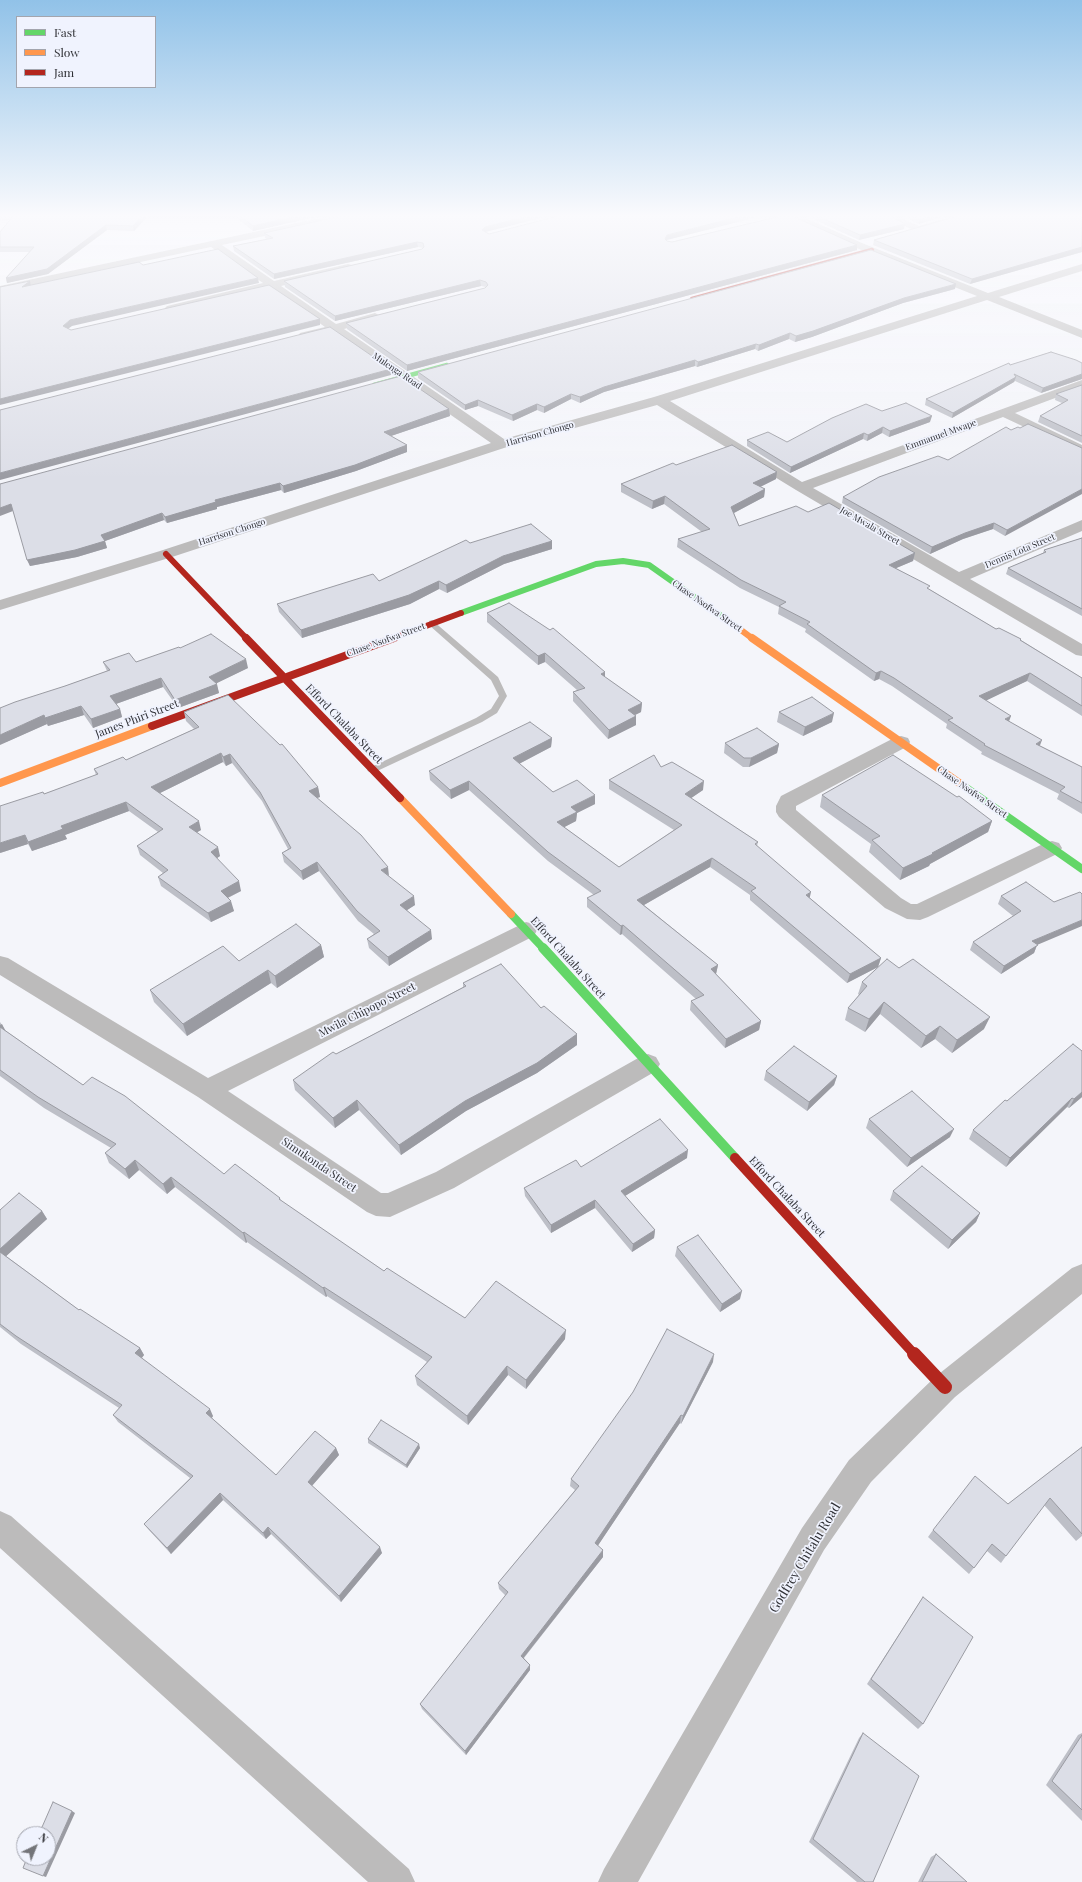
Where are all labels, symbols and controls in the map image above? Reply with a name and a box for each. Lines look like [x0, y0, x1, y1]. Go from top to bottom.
legend [16, 16, 156, 88]
text: Fast [54, 24, 76, 40]
text: Slow [54, 44, 80, 60]
text: Jam [54, 64, 74, 80]
street label: Mulenga Road [370, 351, 424, 391]
street label: Emmanuel Mwape [904, 417, 978, 453]
street label: Harrison Chongo [505, 419, 575, 449]
street label: Joe Mwala Street [838, 505, 902, 547]
street label: Harrison Chongo [197, 516, 267, 548]
street label: Dennis Lota Street [983, 531, 1057, 571]
street label: Chase Nsofwa Street [670, 578, 744, 634]
street label: Chase Nsofwa Street [345, 621, 427, 659]
street label: Efford Chalaba Street [303, 681, 385, 767]
street label: James Phiri Street [93, 697, 181, 741]
street label: Chase Nsofwa Street [935, 764, 1009, 820]
street label: Efford Chalaba Street [528, 914, 608, 1002]
street label: Mwila Chipopo Street [316, 980, 418, 1040]
street label: Simukonda Street [279, 1135, 359, 1195]
street label: Efford Chalaba Street [746, 1154, 828, 1240]
street label: Godfrey Chitalu Road [766, 1500, 844, 1616]
north arrow [16, 1826, 56, 1866]
text: N [36, 1829, 52, 1846]

